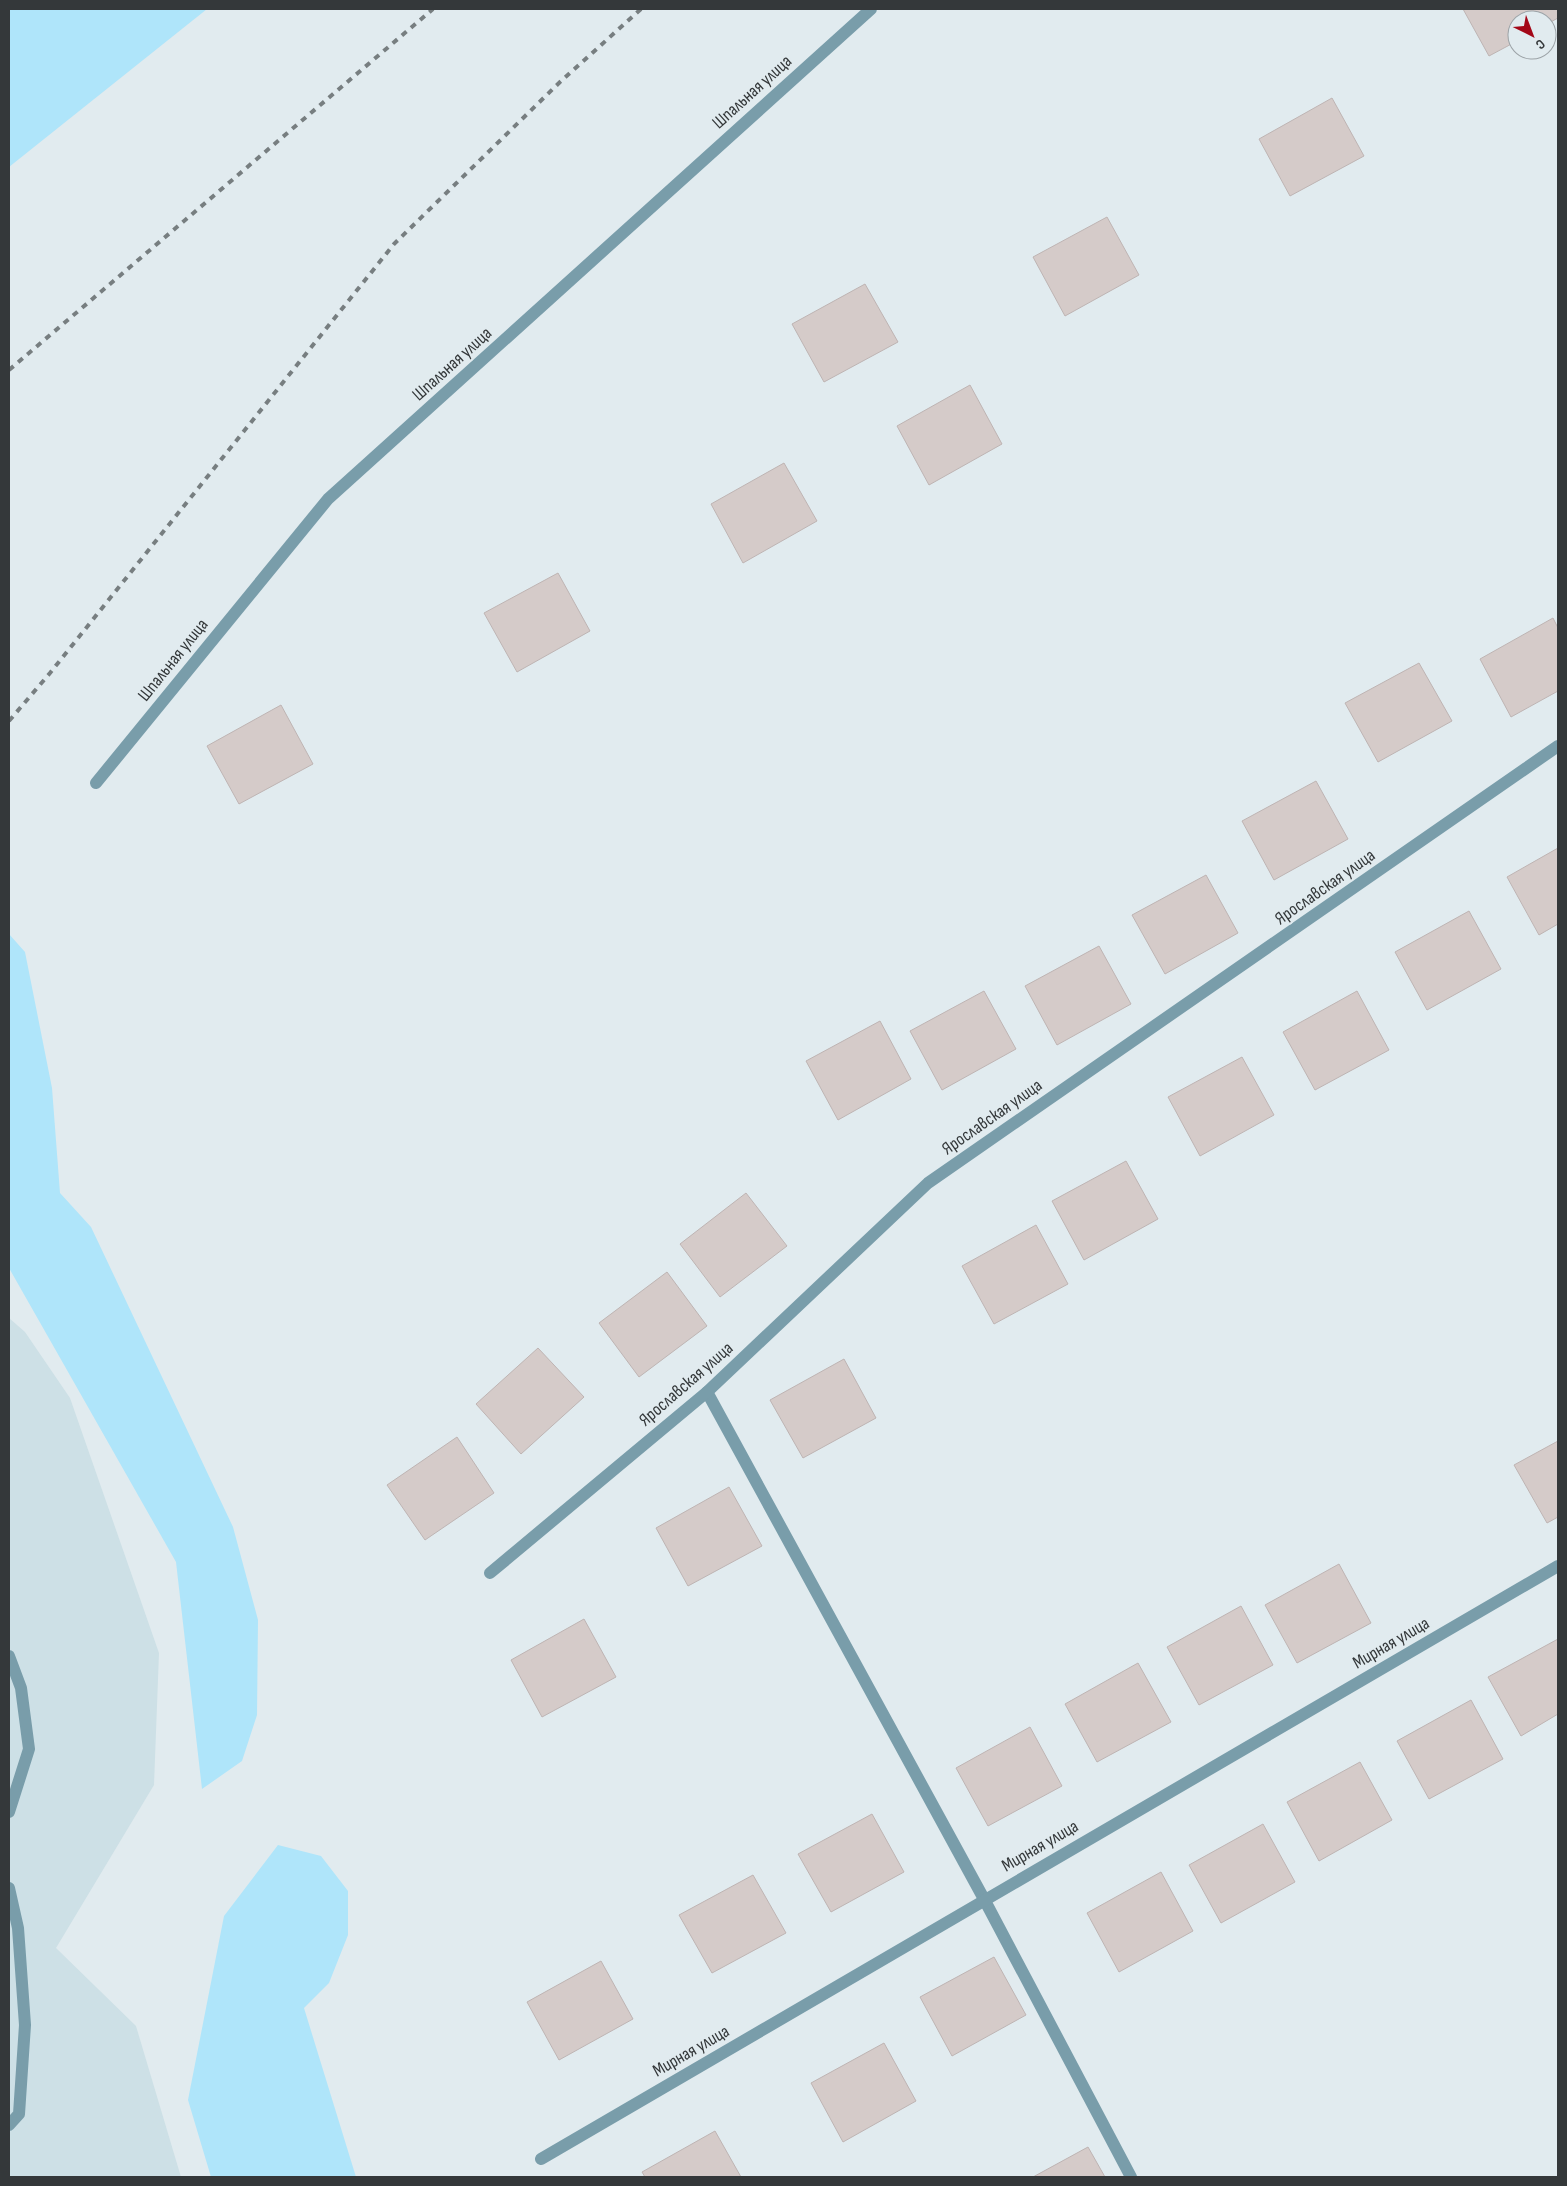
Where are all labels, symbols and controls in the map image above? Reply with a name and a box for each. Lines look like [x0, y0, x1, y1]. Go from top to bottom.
north arrow [1507, 10, 1557, 60]
text: С [1532, 36, 1549, 53]
street label: Шпальная улица [708, 51, 796, 133]
street label: Шпальная улица [408, 323, 496, 405]
street label: Шпальная улица [133, 615, 213, 705]
street label: Ярославская улица [1271, 845, 1379, 929]
street label: Ярославская улица [938, 1075, 1046, 1159]
street label: Ярославская улица [635, 1338, 737, 1430]
street label: Мирная улица [1349, 1613, 1433, 1673]
street label: Мирная улица [998, 1816, 1082, 1876]
street label: Мирная улица [649, 2021, 733, 2081]

